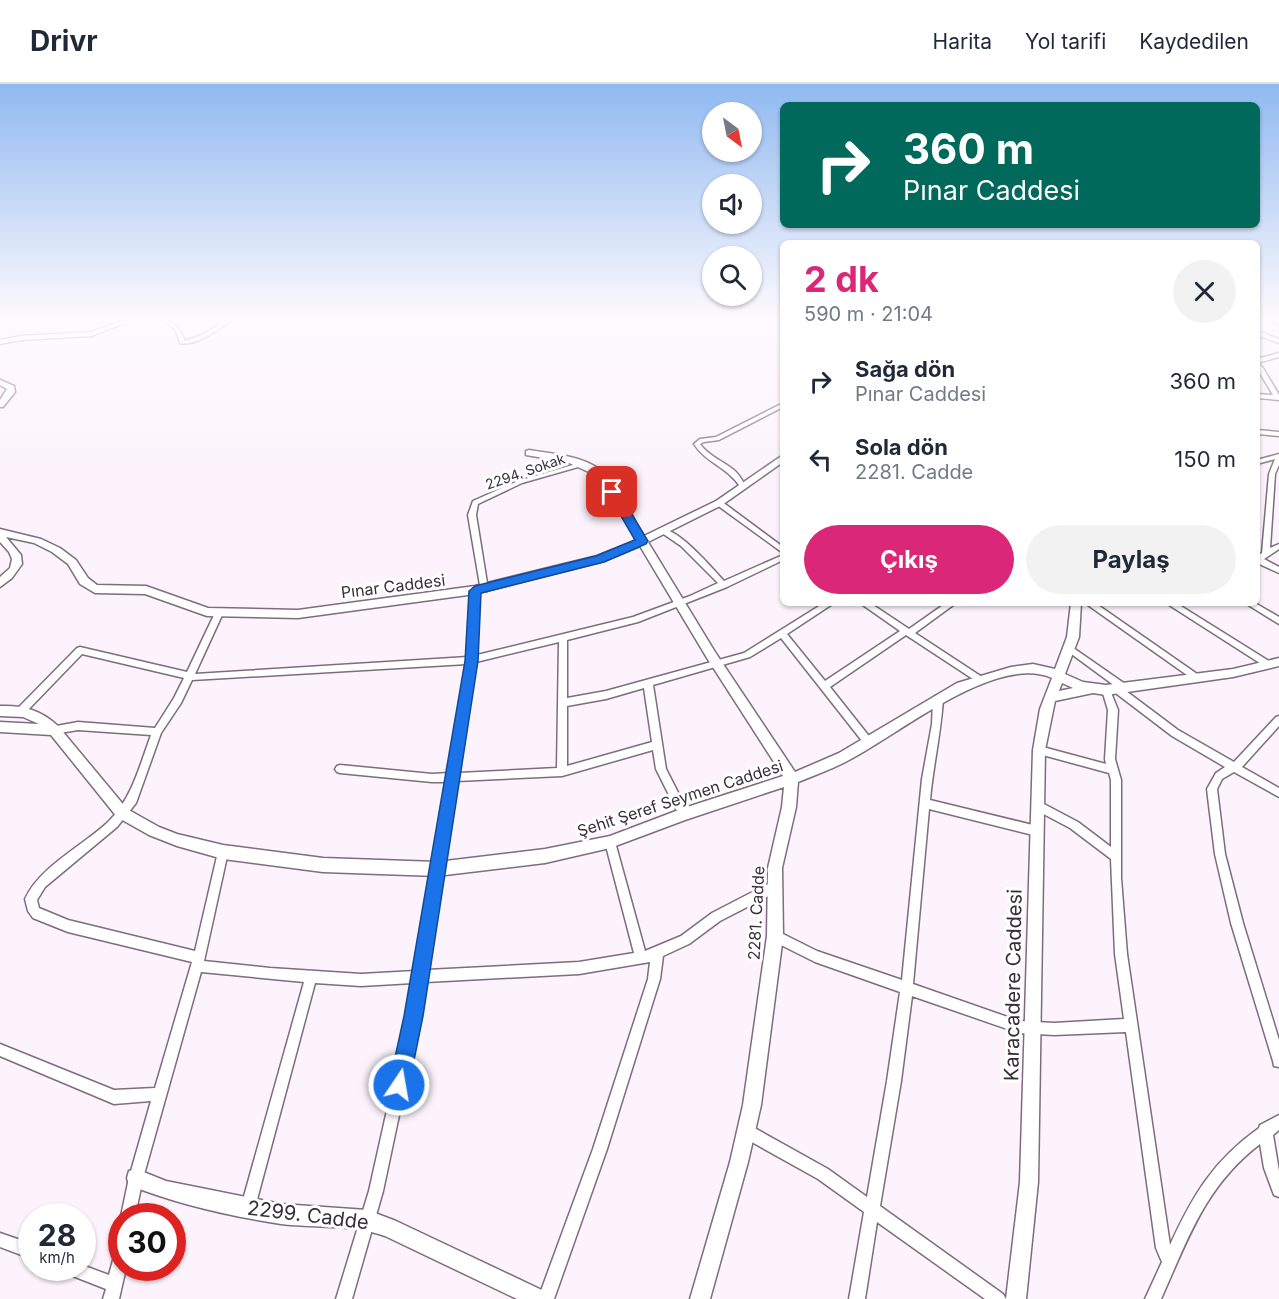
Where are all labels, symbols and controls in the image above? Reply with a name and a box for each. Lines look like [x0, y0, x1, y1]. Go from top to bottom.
text: Drivr [30, 24, 98, 58]
text: Harita [933, 29, 992, 54]
text: Yol tarifi [1025, 29, 1106, 54]
text: Kaydedilen [1139, 29, 1249, 54]
north arrow [702, 102, 762, 162]
map controls [702, 102, 762, 306]
text: 360 m [903, 123, 1034, 174]
icon: right [804, 126, 882, 204]
button: sound [702, 174, 762, 234]
text: Pınar Caddesi [903, 174, 1080, 207]
button: search [702, 246, 762, 306]
text: 2 dk [804, 257, 879, 301]
button: close [1173, 260, 1236, 323]
text: 590 m · 21:04 [804, 302, 933, 326]
text: Sağa dön [855, 356, 955, 382]
icon: right [804, 365, 837, 398]
text: 360 m [1169, 368, 1236, 394]
text: Pınar Caddesi [855, 382, 986, 406]
text: Sola dön [855, 434, 948, 460]
icon: left [804, 443, 837, 476]
text: 150 m [1174, 446, 1236, 472]
street label: 2294. Sokak [483, 449, 567, 493]
text: 2281. Cadde [855, 460, 973, 484]
pin [586, 466, 637, 517]
icon: arrive [595, 475, 628, 508]
button: Çıkış [804, 525, 1014, 594]
button: Paylaş [1026, 525, 1236, 594]
street label: Pınar Caddesi [340, 570, 446, 602]
street label: Şehit Şeref Seymen Caddesi [575, 755, 785, 841]
street label: 2281. Cadde [744, 865, 768, 961]
street label: Karacadere Caddesi [999, 889, 1027, 1081]
position arrow [367, 1053, 431, 1117]
street label: 2299. Cadde [246, 1196, 370, 1234]
speed limit sign: 30 [108, 1203, 186, 1281]
text: 28 [38, 1217, 76, 1253]
text: km/h [39, 1248, 75, 1267]

